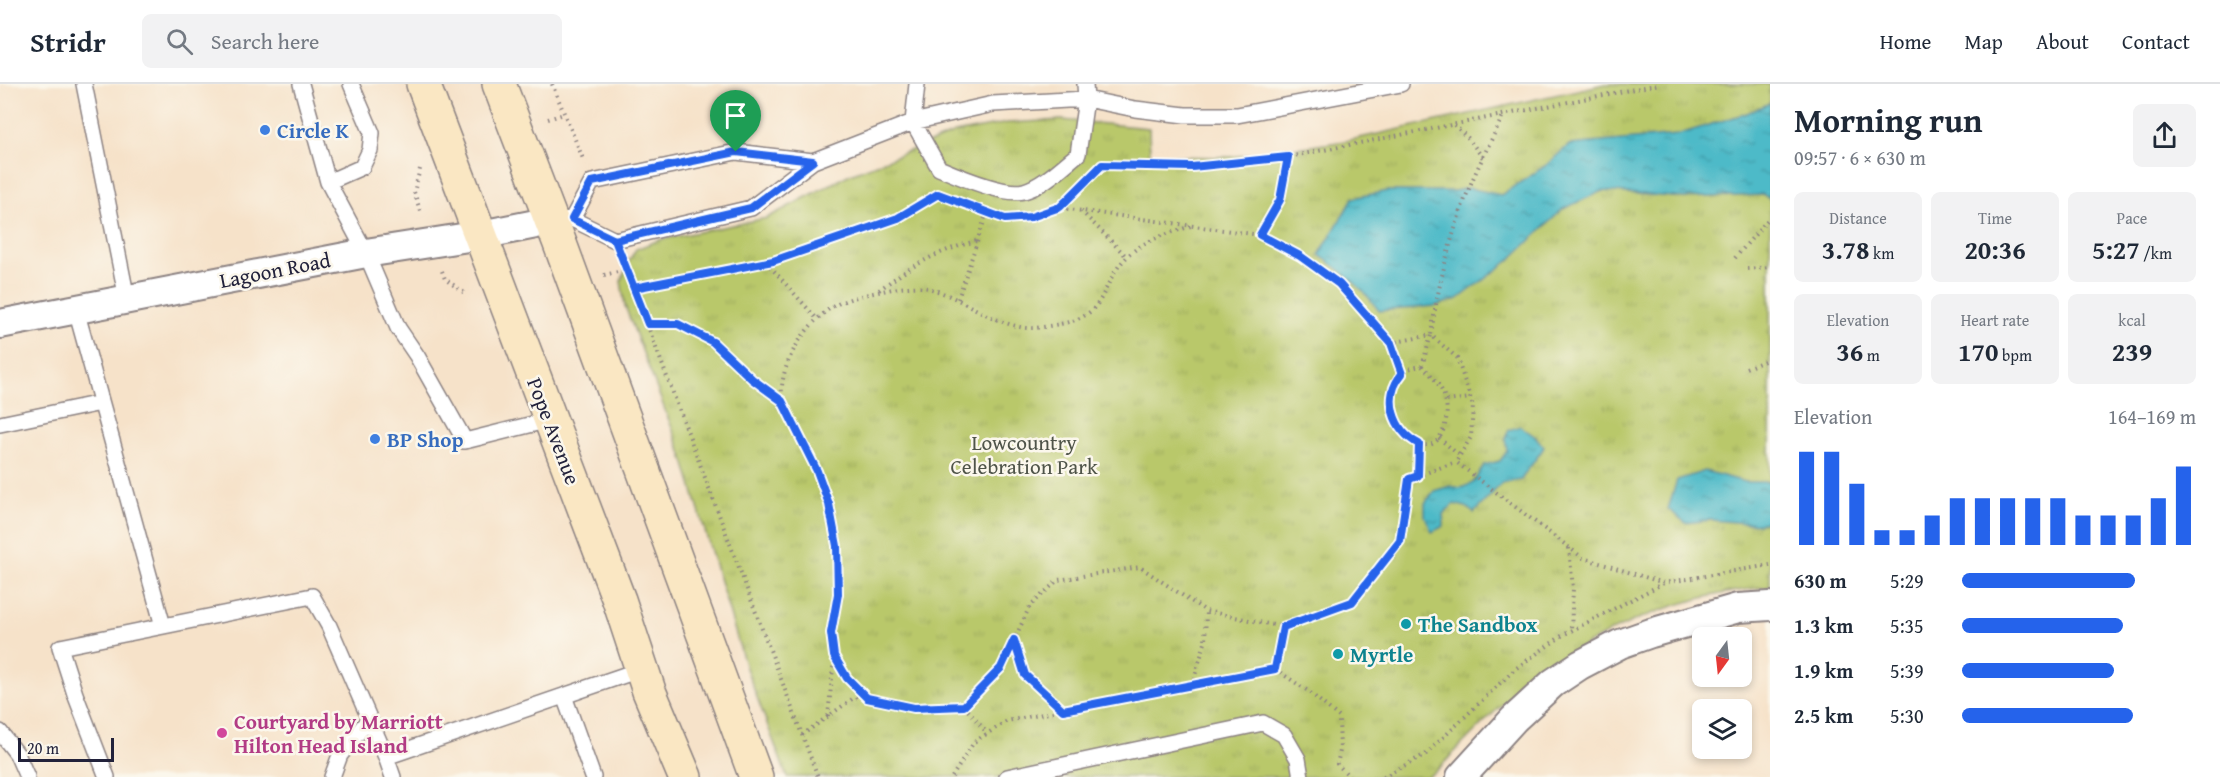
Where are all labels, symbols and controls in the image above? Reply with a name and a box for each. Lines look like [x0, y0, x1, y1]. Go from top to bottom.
search box [142, 14, 562, 68]
text: Stridr [30, 21, 106, 62]
icon: search [163, 25, 196, 58]
text: Search here [211, 25, 319, 57]
text: Home [1880, 26, 1931, 57]
text: Map [1964, 26, 2003, 57]
text: About [2036, 26, 2089, 57]
text: Contact [2122, 26, 2190, 57]
pin [710, 90, 761, 152]
text: Morning run [1794, 96, 1983, 144]
icon: arrive [719, 99, 752, 132]
button: share [2133, 104, 2196, 167]
place label: Circle K [277, 115, 350, 146]
marker: Circle K [258, 123, 272, 137]
text: 09:57 · 6 × 630 m [1794, 143, 1926, 172]
text: Distance [1829, 206, 1887, 230]
text: Time [1978, 206, 2012, 230]
text: Pace [2117, 206, 2147, 230]
text: 3.78 [1822, 230, 1870, 269]
text: 20:36 [1964, 230, 2026, 269]
text: 5:27 [2092, 230, 2140, 269]
text: km [1870, 241, 1894, 265]
text: /km [2140, 241, 2172, 265]
street label: Lagoon Road [217, 244, 334, 296]
text: Elevation [1827, 308, 1889, 332]
text: Heart rate [1961, 308, 2029, 332]
text: kcal [2118, 308, 2146, 332]
text: 36 [1836, 332, 1863, 371]
text: 170 [1958, 332, 1998, 371]
text: 239 [2112, 332, 2152, 371]
text: m [1863, 343, 1880, 367]
text: bpm [1998, 343, 2032, 367]
street label: Pope Avenue [519, 373, 589, 489]
text: Elevation [1794, 402, 1872, 431]
text: 164–169 m [2108, 402, 2196, 431]
place label: BP Shop [387, 424, 463, 455]
park label: Lowcountry Celebration Park [950, 427, 1098, 482]
marker: BP Shop [368, 432, 382, 446]
text: 630 m [1794, 566, 1847, 595]
text: 5:29 [1890, 566, 1924, 595]
place label: The Sandbox [1418, 609, 1537, 640]
text: 1.3 km [1794, 611, 1853, 640]
text: 5:35 [1890, 611, 1924, 640]
marker: The Sandbox [1399, 617, 1413, 631]
north arrow [1692, 627, 1752, 687]
map controls [1692, 627, 1752, 759]
place label: Myrtle [1350, 639, 1413, 670]
marker: Myrtle [1331, 647, 1345, 661]
text: 1.9 km [1794, 656, 1853, 685]
text: 5:39 [1890, 656, 1924, 685]
button: layers [1692, 699, 1752, 759]
text: 2.5 km [1794, 701, 1853, 730]
text: 5:30 [1890, 701, 1924, 730]
place label: Courtyard by Marriott Hilton Head Island [234, 706, 443, 761]
marker: Courtyard by Marriott Hilton Head Island [215, 726, 229, 740]
scale bar [18, 735, 114, 762]
text: 20 m [27, 736, 59, 760]

